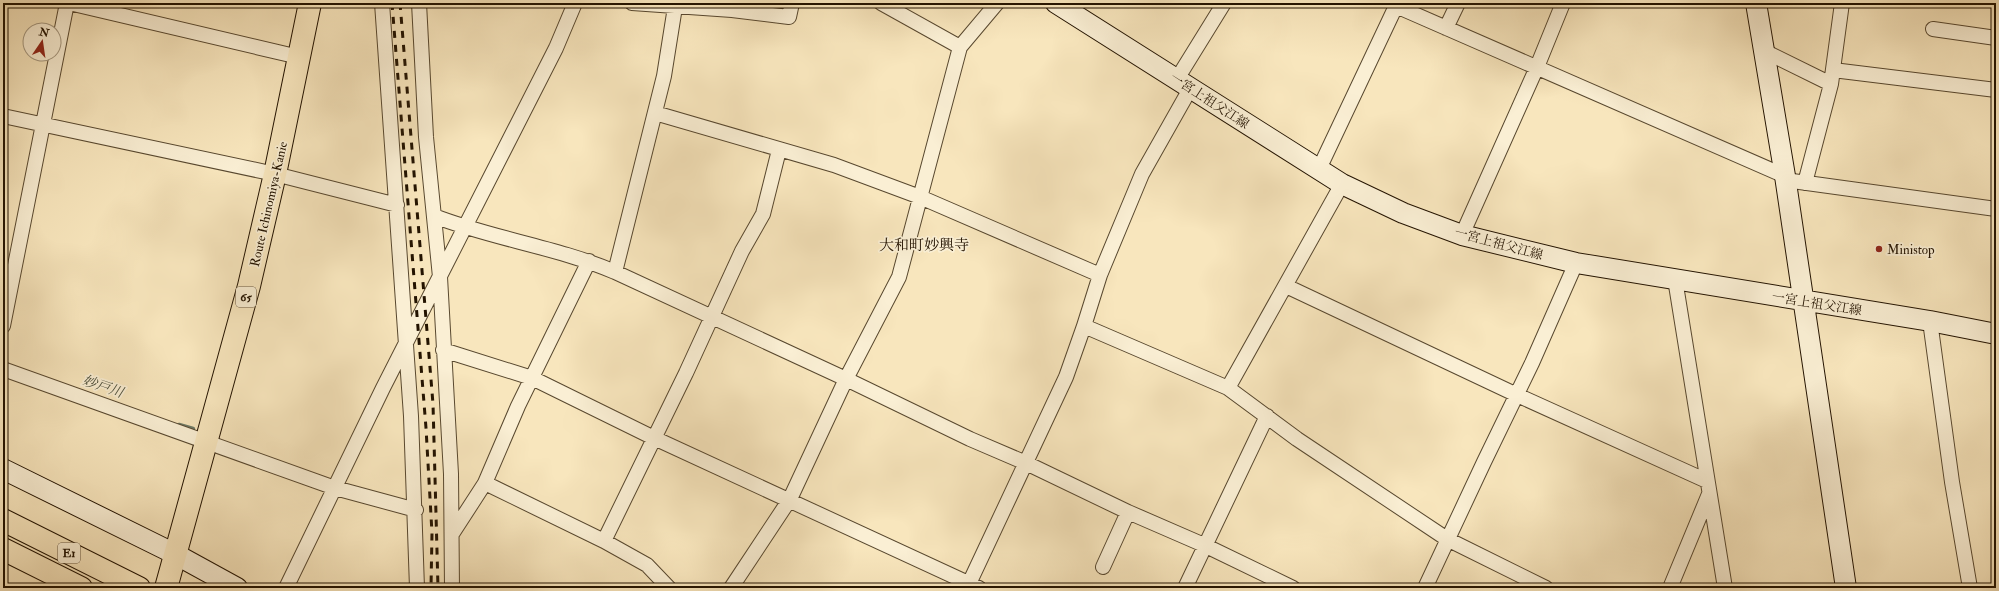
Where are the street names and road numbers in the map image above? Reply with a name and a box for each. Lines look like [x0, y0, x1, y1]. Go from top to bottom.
street label: 一宮上祖父江線 [1167, 69, 1252, 132]
street label: Route Ichinomiya-Kanie [247, 140, 292, 269]
street label: 一宮上祖父江線 [1453, 224, 1545, 263]
road number: 65 [236, 287, 256, 307]
street label: 一宮上祖父江線 [1771, 289, 1863, 319]
road number: E1 [58, 543, 80, 563]

